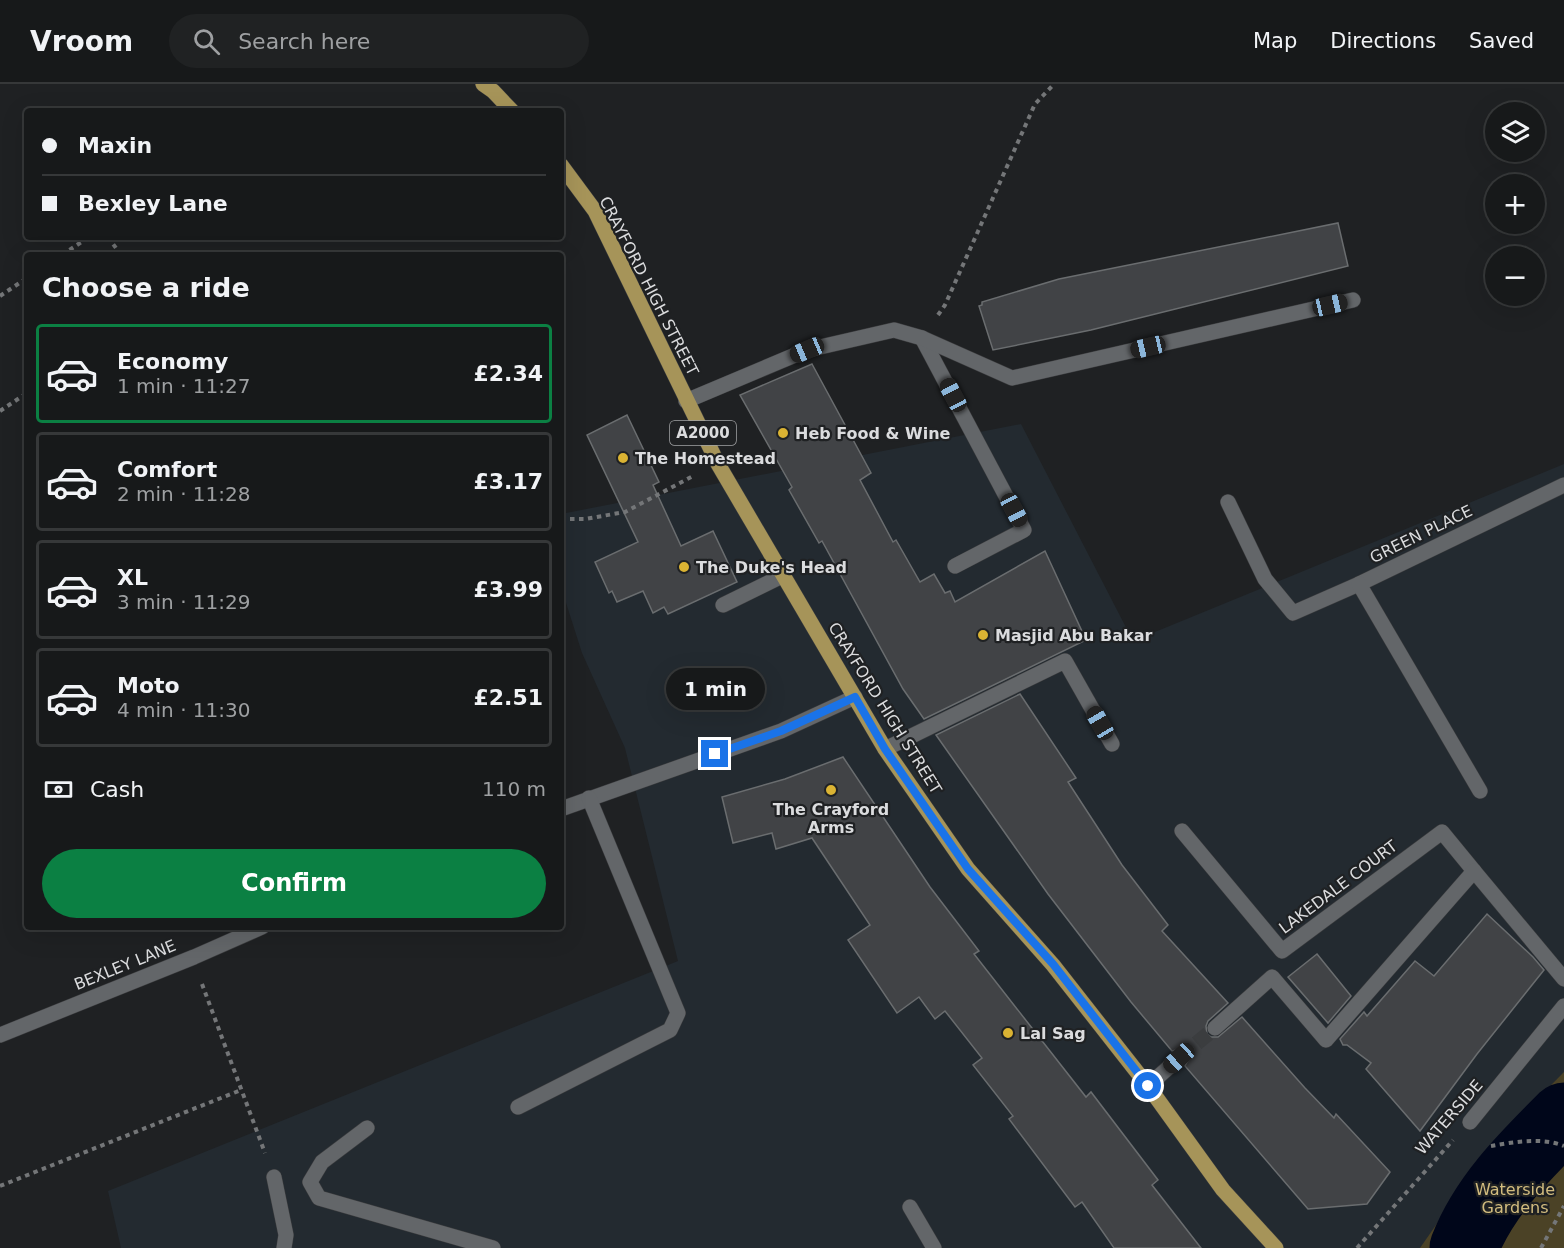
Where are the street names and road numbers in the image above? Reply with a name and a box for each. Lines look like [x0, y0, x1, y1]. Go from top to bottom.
street label: CRAYFORD HIGH STREET [595, 193, 703, 379]
road number: A2000 [670, 421, 736, 445]
street label: GREEN PLACE [1367, 501, 1475, 567]
street label: CRAYFORD HIGH STREET [824, 619, 946, 797]
street label: LAKEDALE COURT [1275, 836, 1401, 938]
street label: BEXLEY LANE [71, 936, 179, 994]
street label: WATERSIDE [1411, 1076, 1487, 1158]

